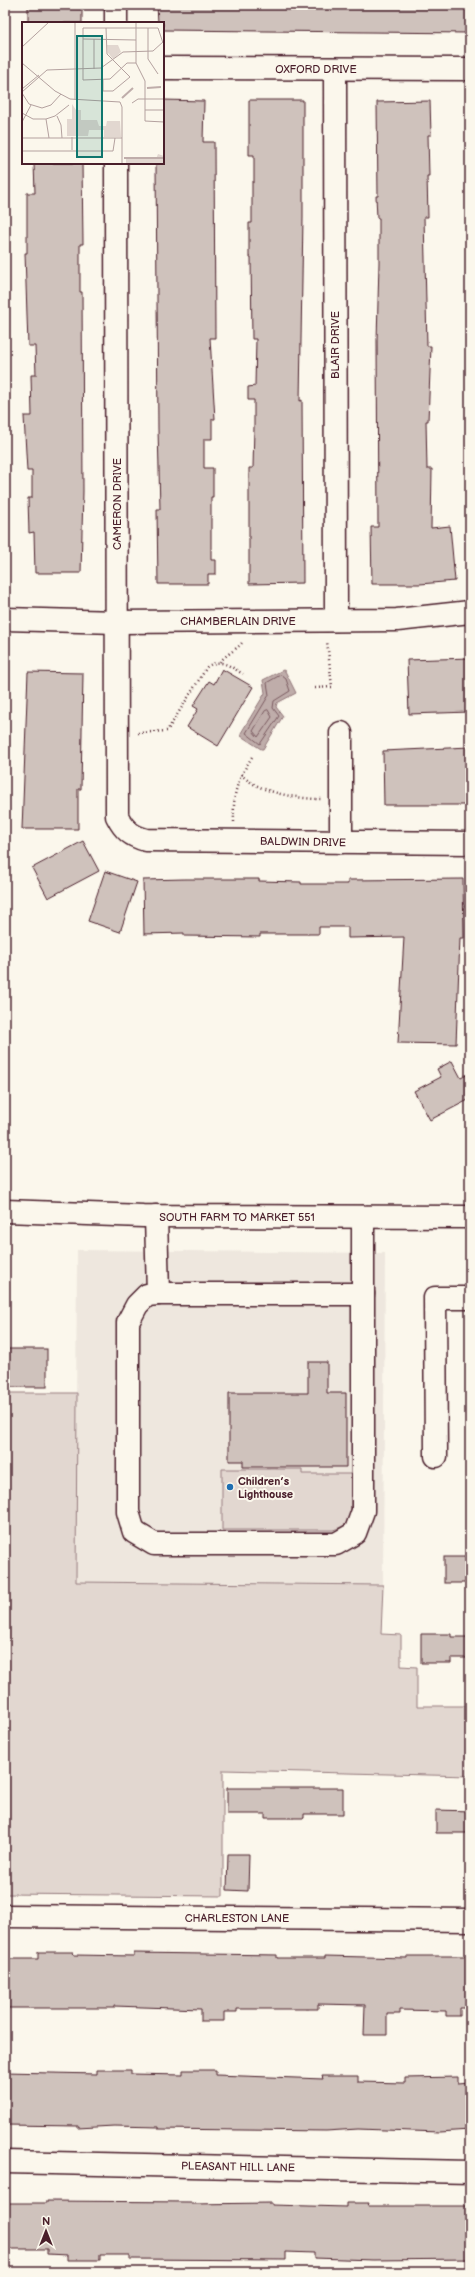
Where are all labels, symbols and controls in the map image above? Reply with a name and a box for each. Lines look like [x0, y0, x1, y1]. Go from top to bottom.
inset map [22, 22, 164, 164]
street label: OXFORD DRIVE [275, 63, 357, 76]
street label: BLAIR DRIVE [329, 311, 342, 379]
street label: CAMERON DRIVE [111, 458, 124, 550]
street label: CHAMBERLAIN DRIVE [180, 615, 296, 628]
street label: BALDWIN DRIVE [260, 835, 346, 849]
street label: SOUTH FARM TO MARKET 551 [159, 1211, 315, 1224]
place label: Children’s Lighthouse [238, 1475, 293, 1501]
marker: Children’s Lighthouse [225, 1482, 235, 1492]
street label: CHARLESTON LANE [185, 1912, 289, 1925]
street label: PLEASANT HILL LANE [181, 2160, 295, 2174]
north arrow [26, 2211, 66, 2251]
text: N [42, 2215, 50, 2228]

